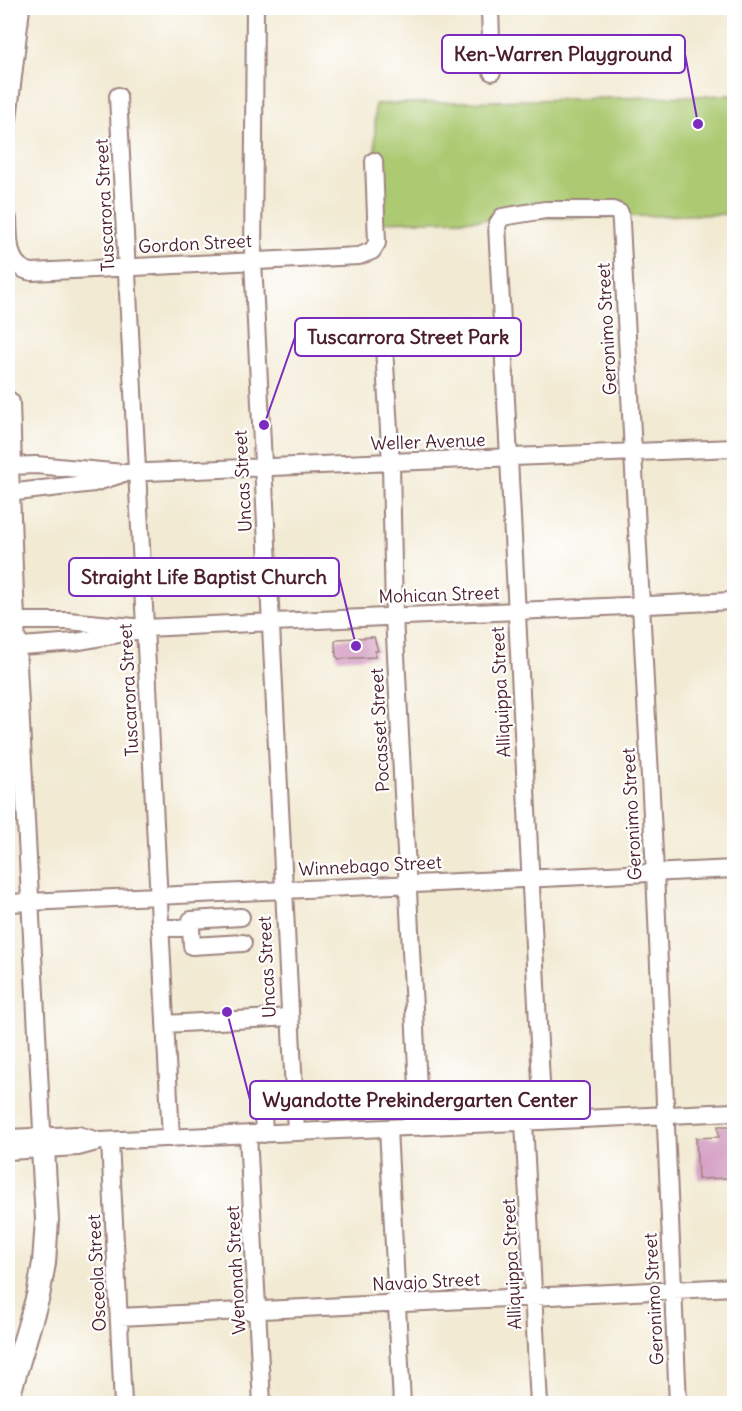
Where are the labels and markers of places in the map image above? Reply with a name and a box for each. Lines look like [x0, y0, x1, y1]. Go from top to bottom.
callout: Ken-Warren Playground [442, 35, 685, 73]
callout: Tuscarrora Street Park [295, 318, 521, 356]
callout: Straight Life Baptist Church [69, 558, 339, 596]
callout: Wyandotte Prekindergarten Center [250, 1081, 590, 1119]

